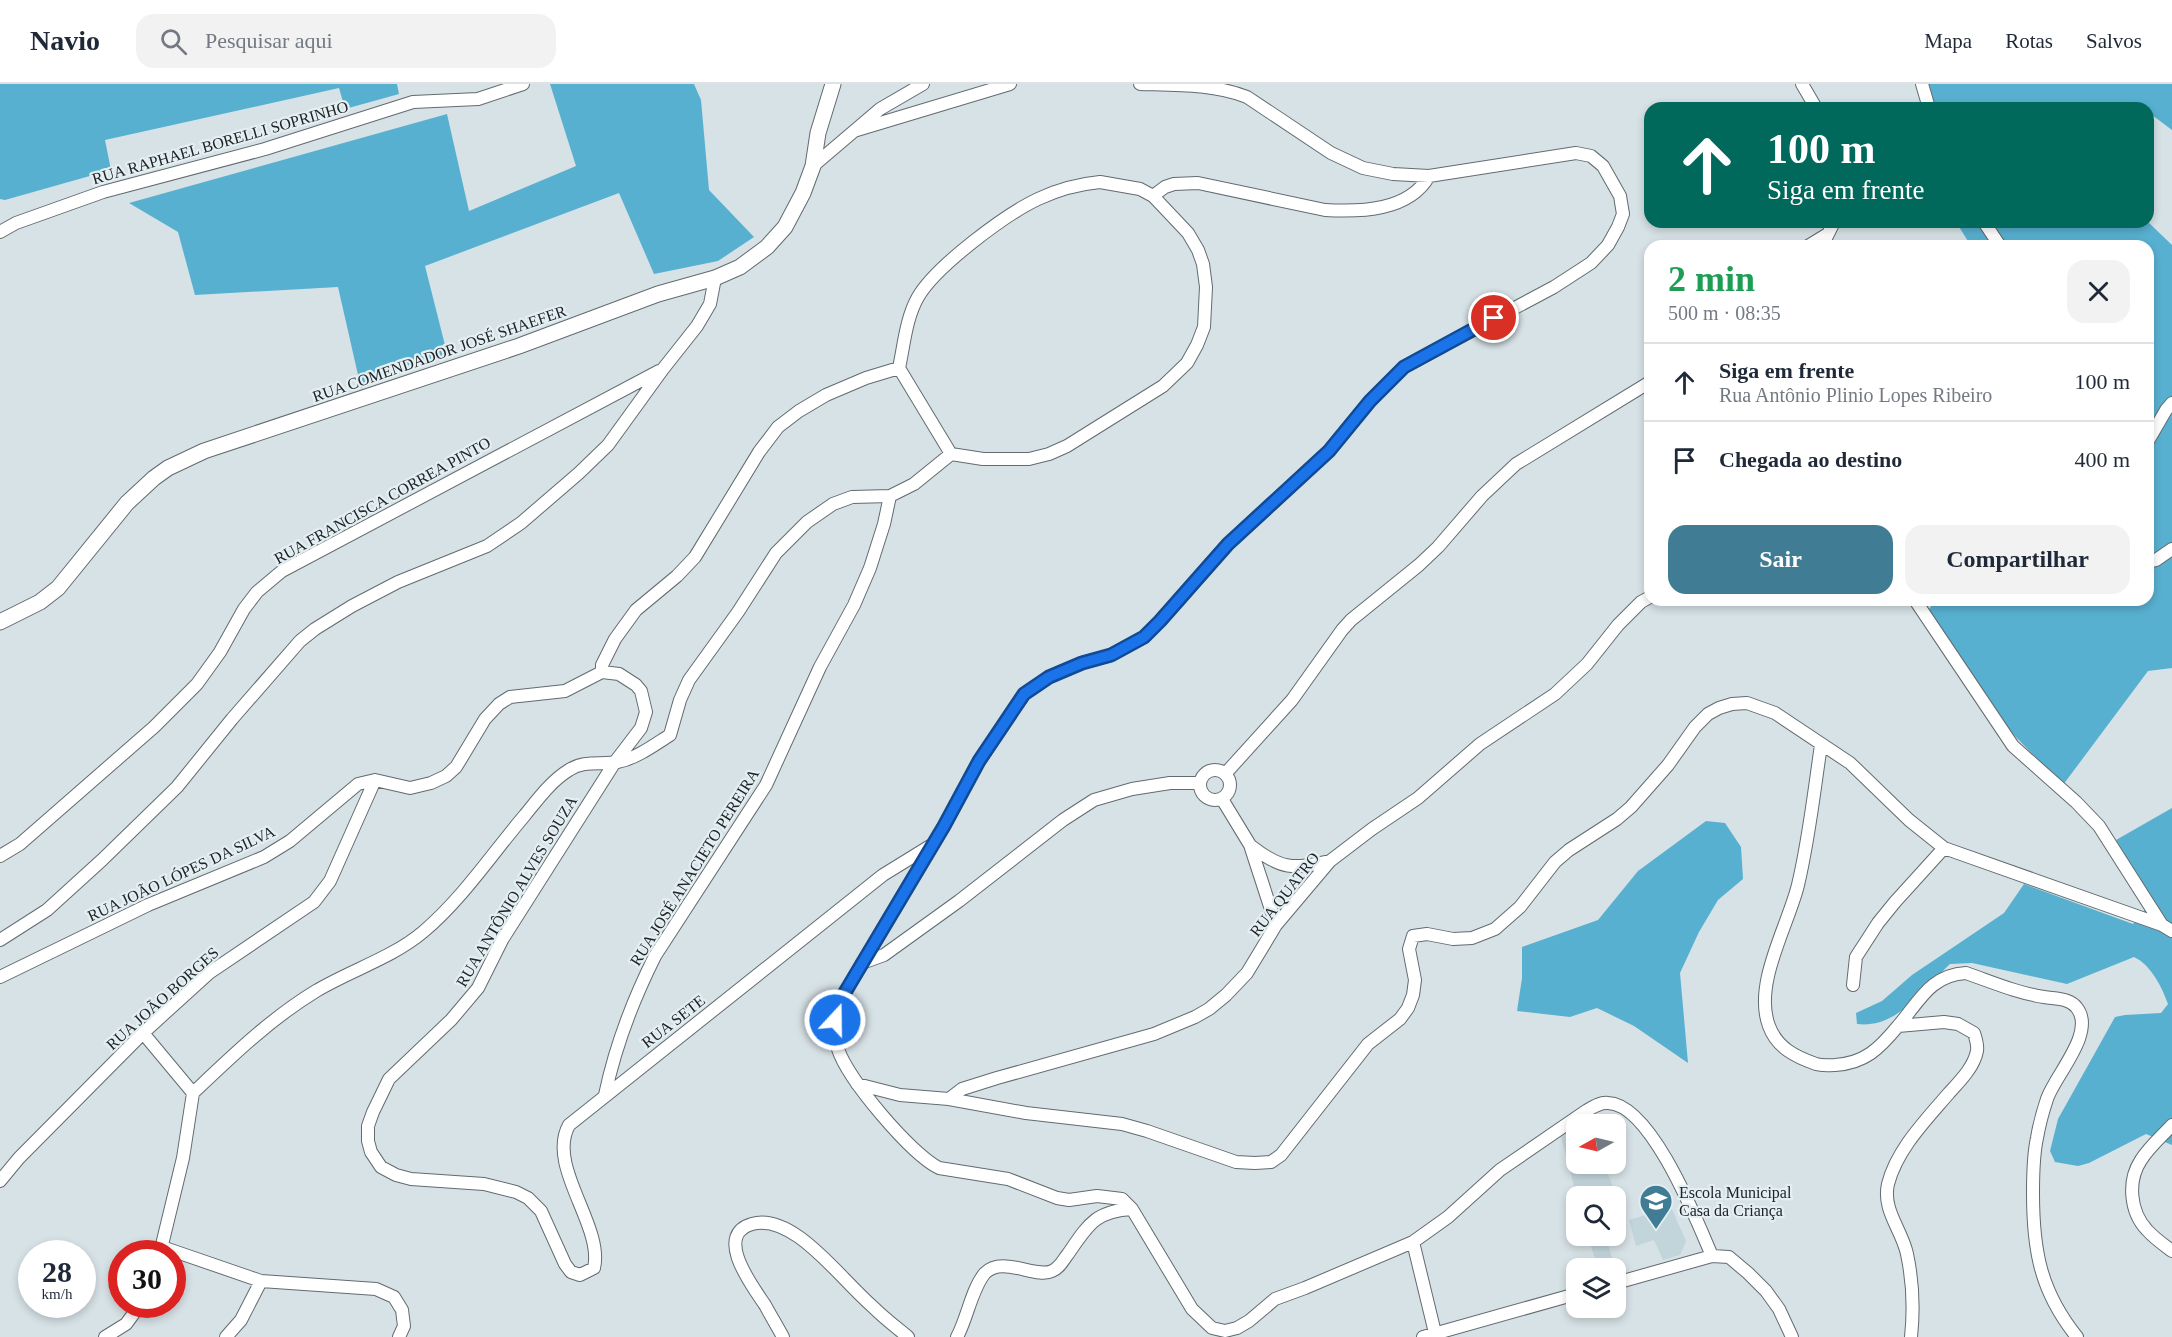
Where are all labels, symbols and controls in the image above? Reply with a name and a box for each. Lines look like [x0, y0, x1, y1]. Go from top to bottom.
search box [136, 14, 556, 68]
text: Navio [30, 25, 100, 56]
icon: search [157, 25, 190, 58]
text: Pesquisar aqui [205, 28, 333, 53]
text: Mapa [1924, 29, 1972, 53]
text: Rotas [2005, 29, 2053, 53]
text: Salvos [2086, 29, 2142, 53]
street label: RUA RAPHAEL BORELLI SOPRINHO [90, 98, 350, 187]
icon: ahead [1668, 126, 1746, 204]
text: 100 m [1767, 126, 1876, 172]
text: Siga em frente [1767, 175, 1924, 205]
text: 2 min [1668, 259, 1755, 299]
button: close [2067, 260, 2130, 323]
pin [1468, 292, 1519, 343]
street label: RUA COMENDADOR JOSÉ SHAEFER [310, 301, 569, 405]
icon: arrive [1477, 301, 1510, 334]
text: 500 m · 08:35 [1668, 302, 1781, 324]
text: Siga em frente [1719, 358, 1854, 383]
icon: ahead [1668, 366, 1701, 399]
text: 100 m [2074, 369, 2130, 394]
text: Rua Antônio Plinio Lopes Ribeiro [1719, 384, 1992, 406]
street label: RUA FRANCISCA CORREA PINTO [271, 434, 493, 567]
icon: arrive [1668, 444, 1701, 477]
text: Chegada ao destino [1719, 447, 1902, 472]
text: 400 m [2074, 447, 2130, 472]
button: Sair [1668, 525, 1893, 594]
button: Compartilhar [1905, 525, 2130, 594]
street label: RUA JOSÉ ANACIETO PEREIRA [626, 765, 762, 969]
street label: RUA ANTÔNIO ALVES SOUZA [452, 792, 580, 990]
street label: RUA JOÃO LÓPES DA SILVA [85, 821, 278, 924]
street label: RUA QUATRO [1246, 849, 1322, 940]
street label: RUA JOÃO BORGES [103, 944, 222, 1053]
position arrow [803, 988, 867, 1052]
street label: RUA SETE [638, 992, 708, 1051]
north arrow [1566, 1114, 1626, 1174]
map controls [1566, 1114, 1626, 1318]
school or university icon: Escola Municipal Casa da Criança [1638, 1183, 1674, 1230]
place label: Escola Municipal Casa da Criança [1679, 1184, 1792, 1220]
button: search [1566, 1186, 1626, 1246]
speed limit sign: 30 [108, 1240, 186, 1318]
text: 28 [42, 1255, 72, 1288]
button: layers [1566, 1258, 1626, 1318]
text: km/h [42, 1286, 72, 1302]

